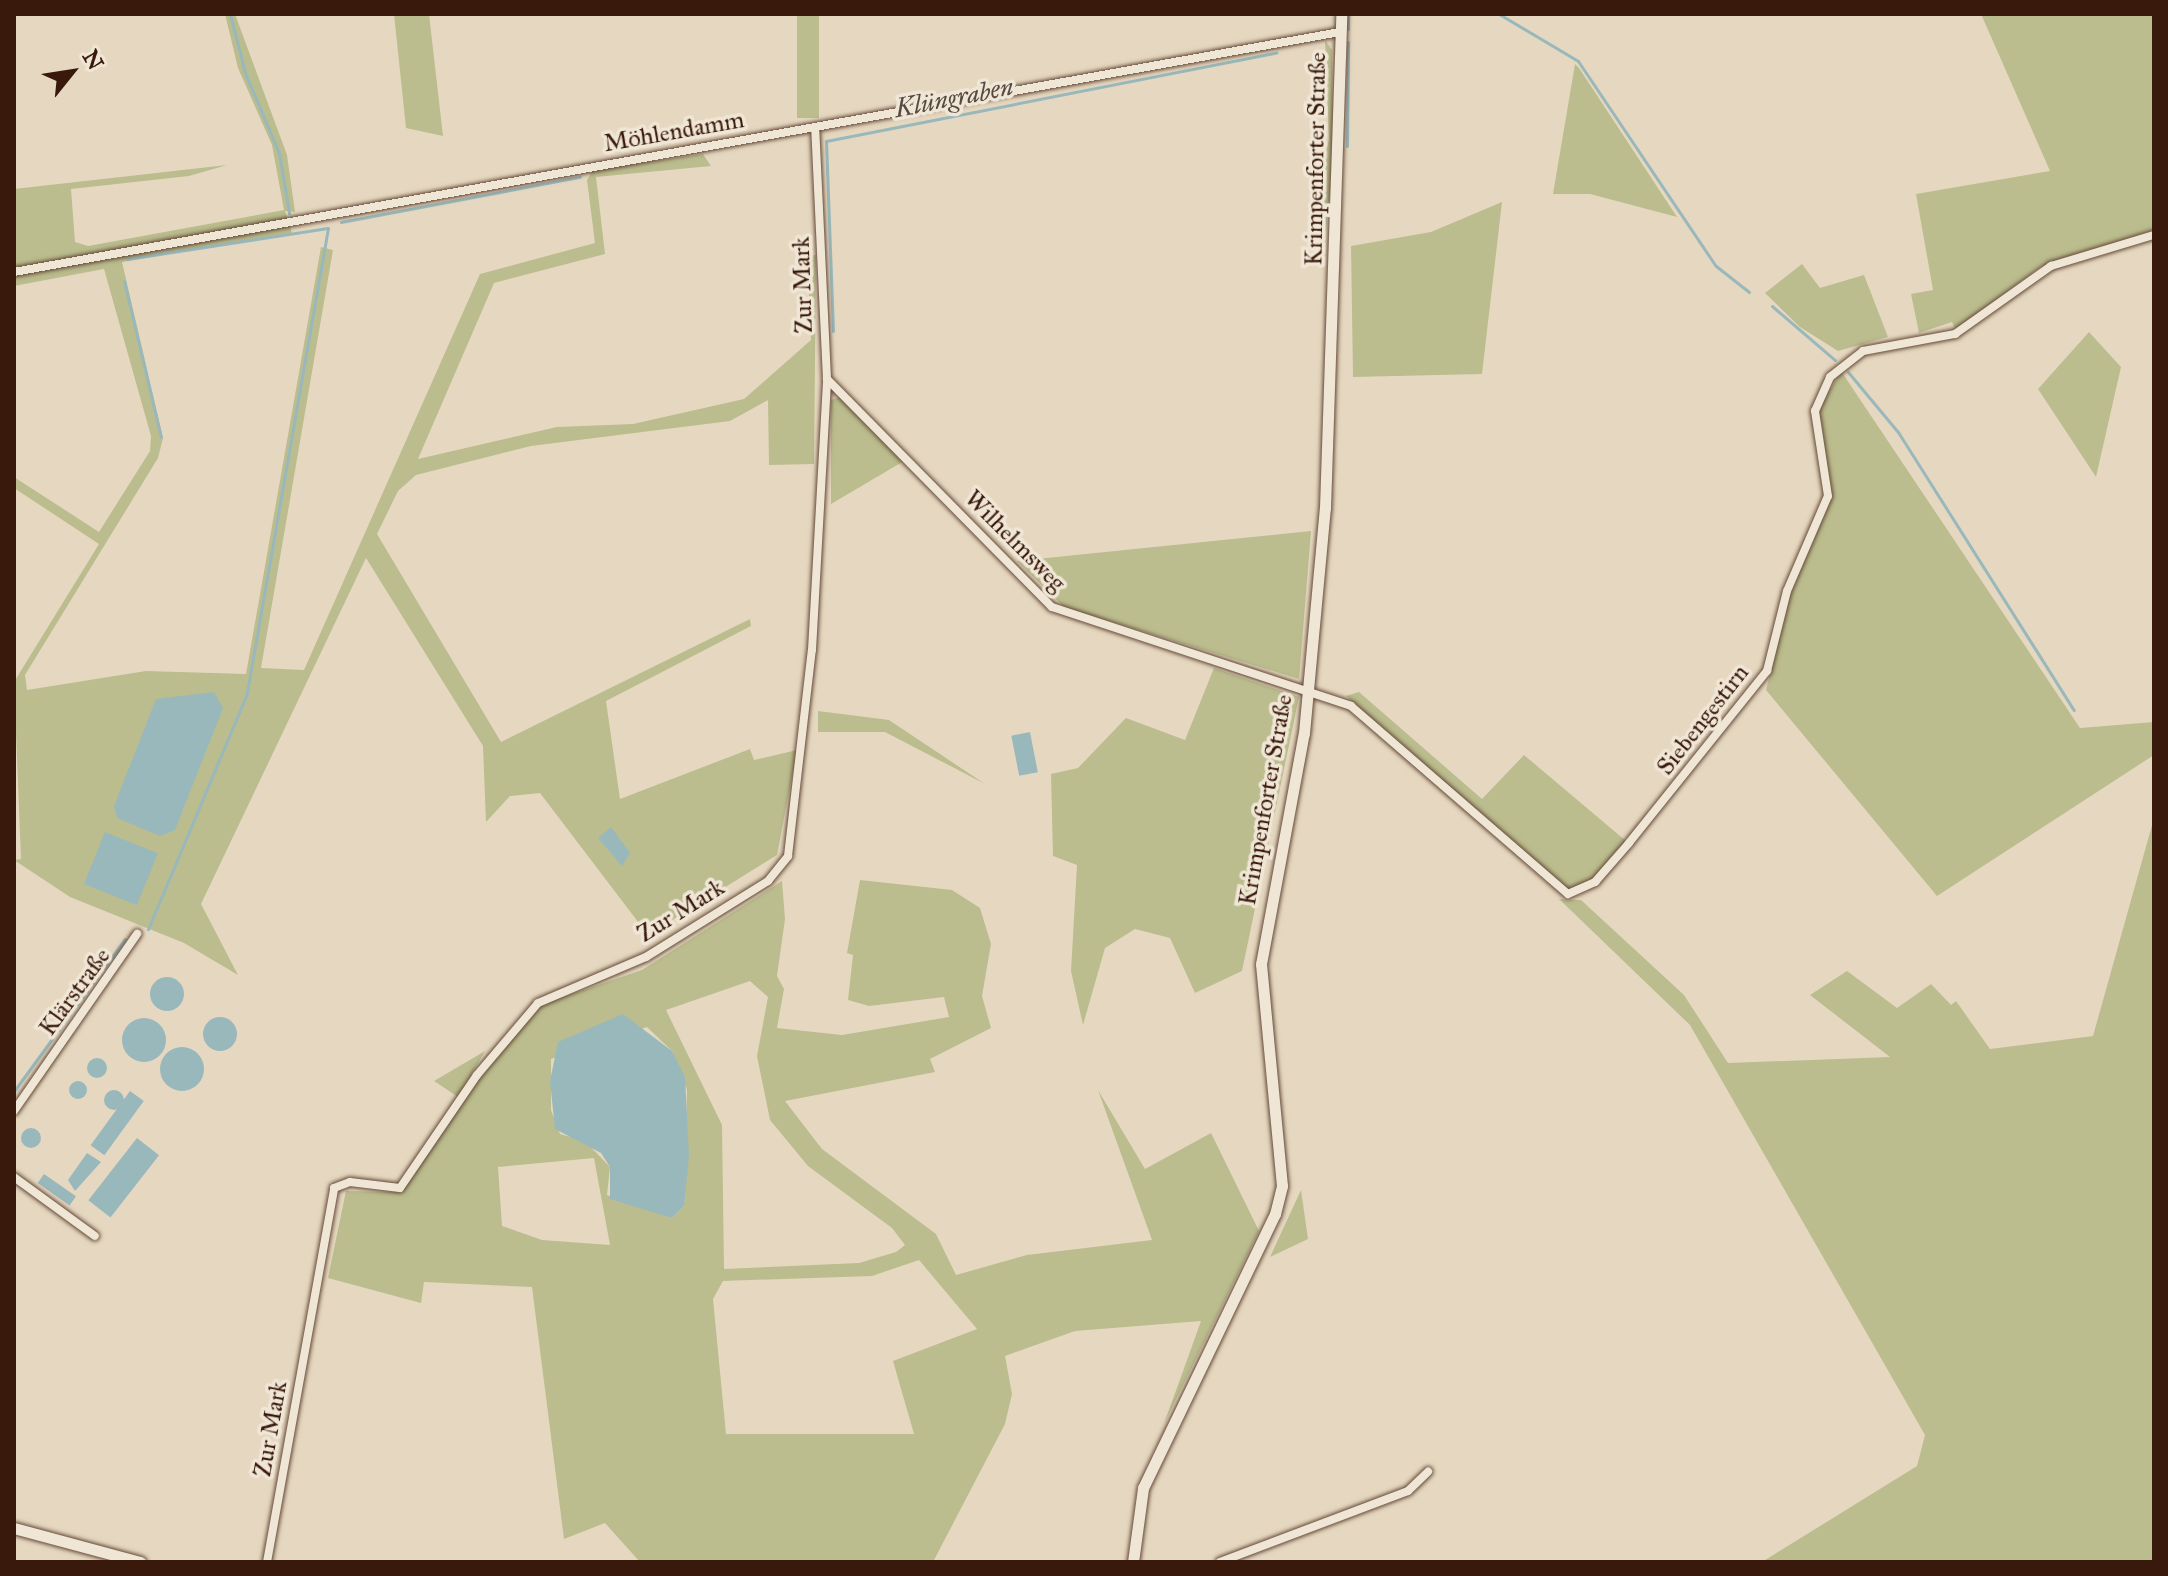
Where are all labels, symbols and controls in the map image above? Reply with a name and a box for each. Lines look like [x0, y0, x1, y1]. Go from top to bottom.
north arrow [32, 32, 112, 112]
text: N [77, 45, 110, 75]
street label: Krimpenforter Straße [1300, 52, 1332, 266]
water label: Klüngraben [892, 71, 1016, 125]
street label: Möhlendamm [602, 106, 746, 158]
street label: Zur Mark [787, 236, 819, 334]
street label: Wilhelmsweg [958, 484, 1072, 598]
street label: Siebengestirn [1651, 659, 1755, 781]
street label: Krimpenforter Straße [1233, 692, 1299, 908]
street label: Zur Mark [632, 873, 730, 949]
street label: Klärstraße [34, 942, 116, 1042]
street label: Zur Mark [248, 1379, 294, 1479]

